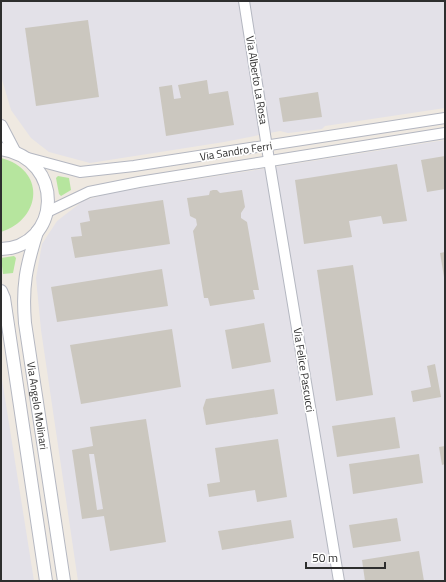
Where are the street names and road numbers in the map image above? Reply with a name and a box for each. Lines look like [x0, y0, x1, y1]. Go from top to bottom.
street label: Via Alberto La Rosa [242, 35, 272, 126]
street label: Via Sandro Ferri [199, 137, 273, 165]
street label: Via Felice Pascucci [289, 327, 319, 413]
street label: Via Angelo Molinari [23, 360, 52, 451]

